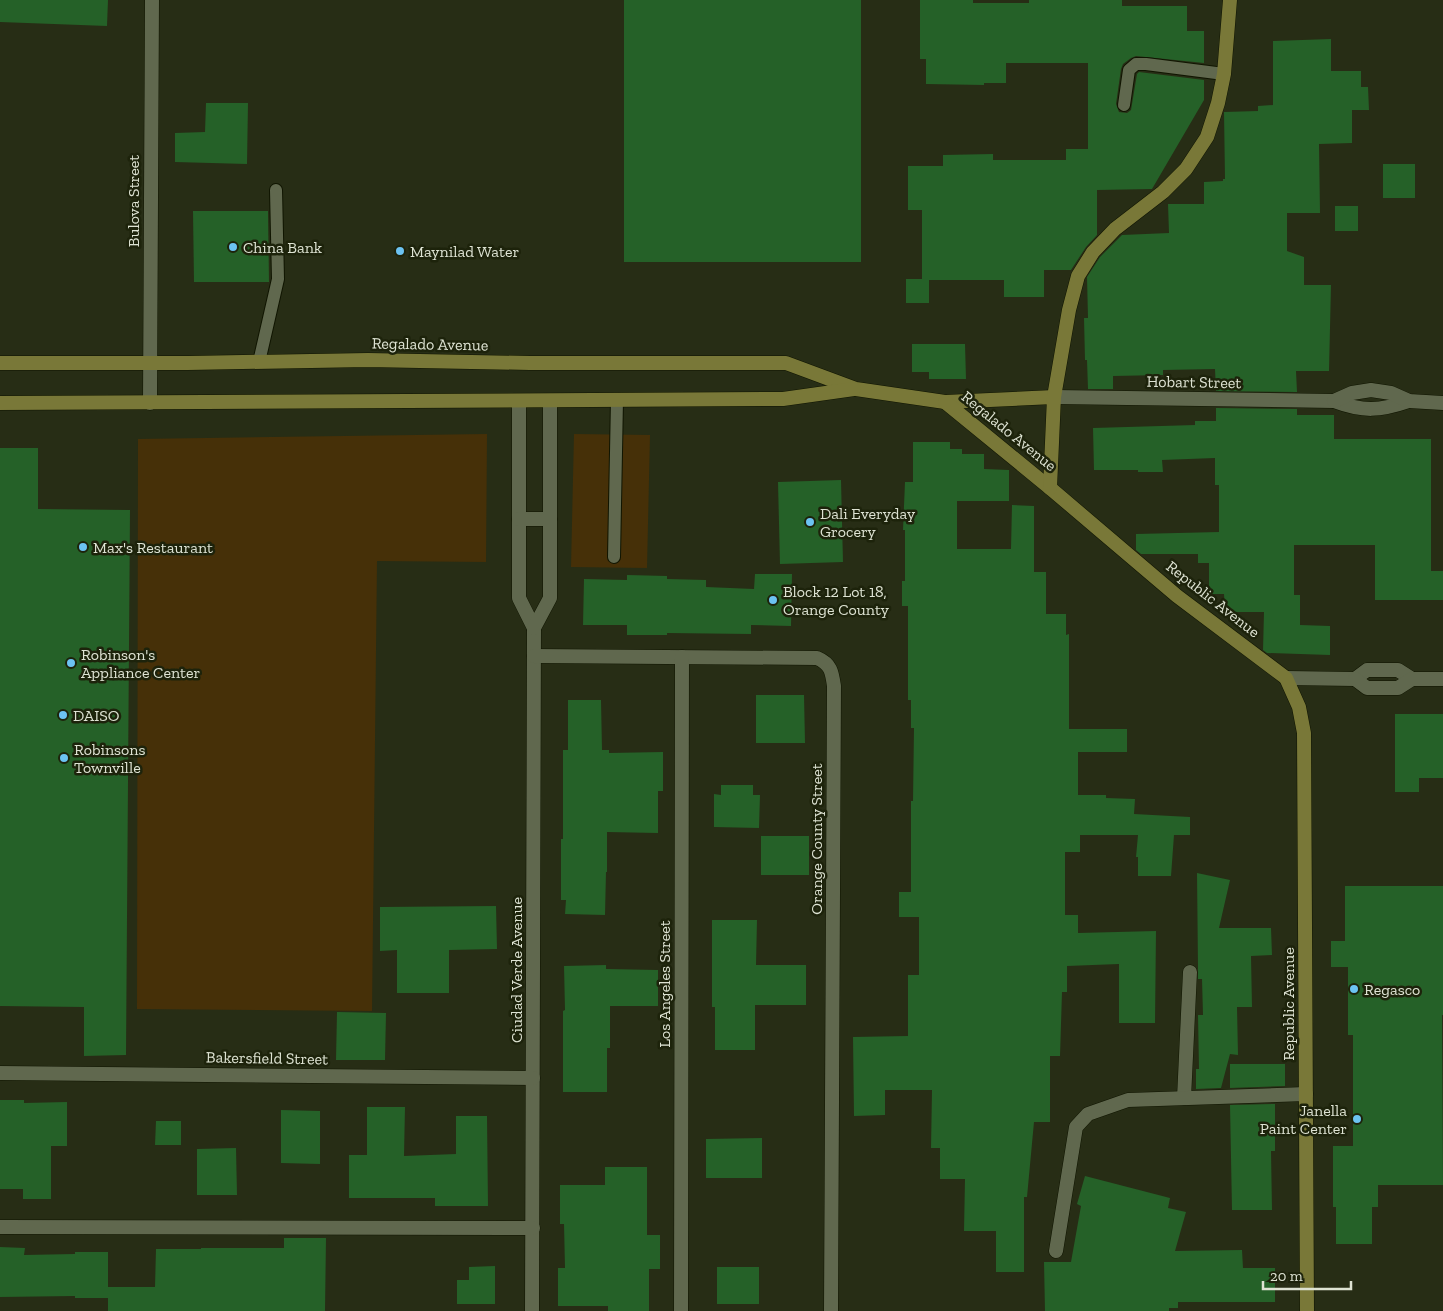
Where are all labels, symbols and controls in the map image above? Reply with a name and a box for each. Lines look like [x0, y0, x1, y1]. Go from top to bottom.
street label: Bulova Street [124, 155, 143, 247]
place label: China Bank [243, 238, 323, 257]
marker: China Bank [227, 241, 239, 253]
place label: Maynilad Water [410, 242, 519, 261]
marker: Maynilad Water [394, 245, 406, 257]
street label: Regalado Avenue [372, 333, 488, 355]
street label: Hobart Street [1147, 372, 1242, 392]
street label: Regalado Avenue [958, 387, 1060, 475]
place label: Dali Everyday Grocery [820, 504, 916, 541]
marker: Dali Everyday Grocery [804, 516, 816, 528]
place label: Max's Restaurant [93, 538, 213, 557]
marker: Max's Restaurant [77, 541, 89, 553]
street label: Republic Avenue [1162, 557, 1264, 641]
place label: Block 12 Lot 18, Orange County [783, 582, 890, 619]
marker: Block 12 Lot 18, Orange County [767, 594, 779, 606]
place label: Robinson's Appliance Center [81, 645, 201, 682]
marker: Robinson's Appliance Center [65, 657, 77, 669]
place label: DAISO [73, 706, 120, 725]
marker: DAISO [57, 709, 69, 721]
place label: Robinsons Townville [74, 740, 145, 777]
marker: Robinsons Townville [58, 752, 70, 764]
street label: Orange County Street [807, 763, 826, 915]
street label: Ciudad Verde Avenue [507, 897, 526, 1043]
street label: Los Angeles Street [655, 920, 674, 1048]
street label: Republic Avenue [1279, 947, 1298, 1061]
place label: Regasco [1364, 980, 1420, 999]
marker: Regasco [1348, 983, 1360, 995]
street label: Bakersfield Street [206, 1047, 328, 1069]
place label: Janella Paint Center [1260, 1101, 1347, 1138]
marker: Janella Paint Center [1351, 1113, 1363, 1125]
scale bar [1263, 1258, 1350, 1290]
text: 20 m [1270, 1267, 1303, 1285]

